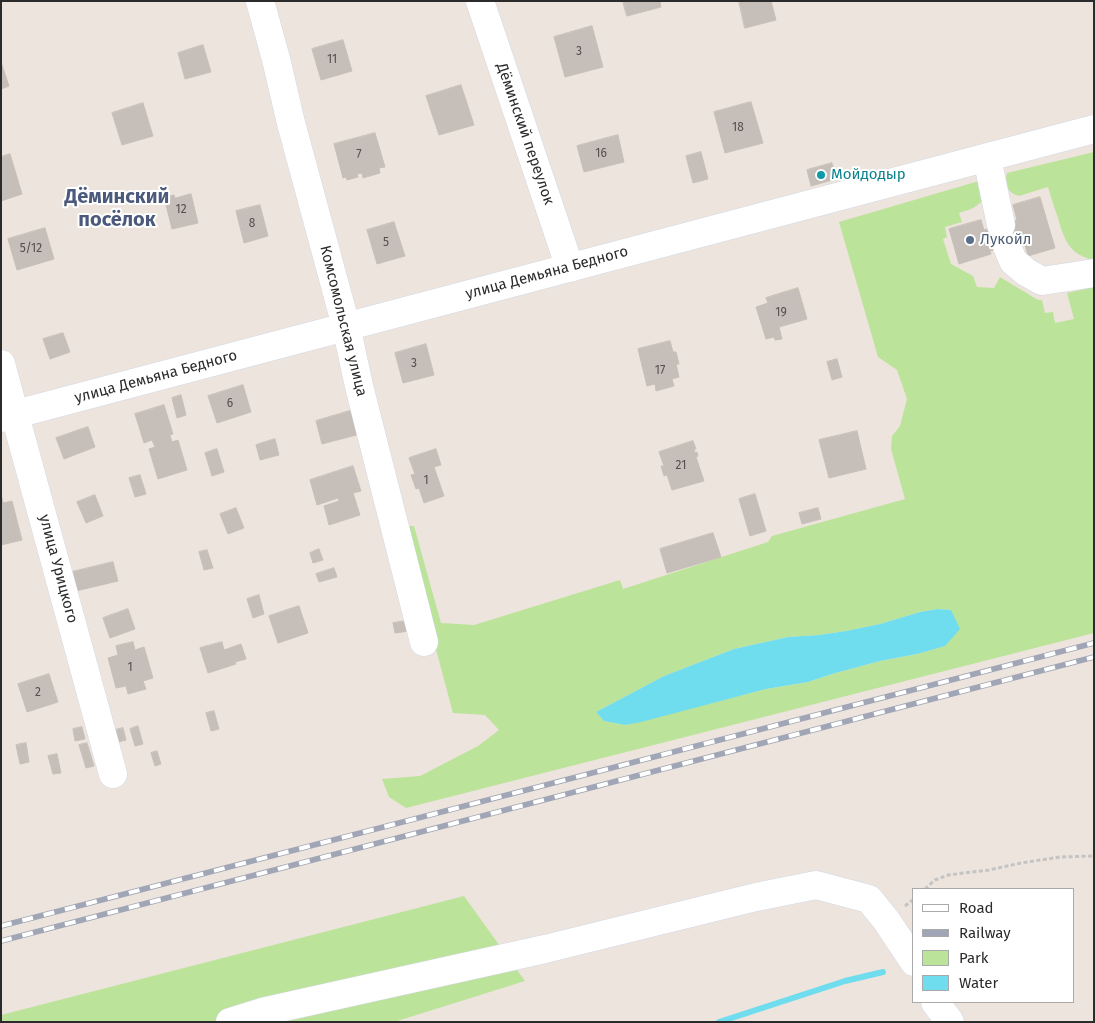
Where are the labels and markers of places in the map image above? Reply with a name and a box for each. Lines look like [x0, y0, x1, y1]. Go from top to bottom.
place label: Мойдодыр [831, 166, 906, 184]
marker: Мойдодыр [815, 169, 827, 181]
place label: Лукойл [980, 231, 1031, 249]
marker: Лукойл [964, 234, 976, 246]

